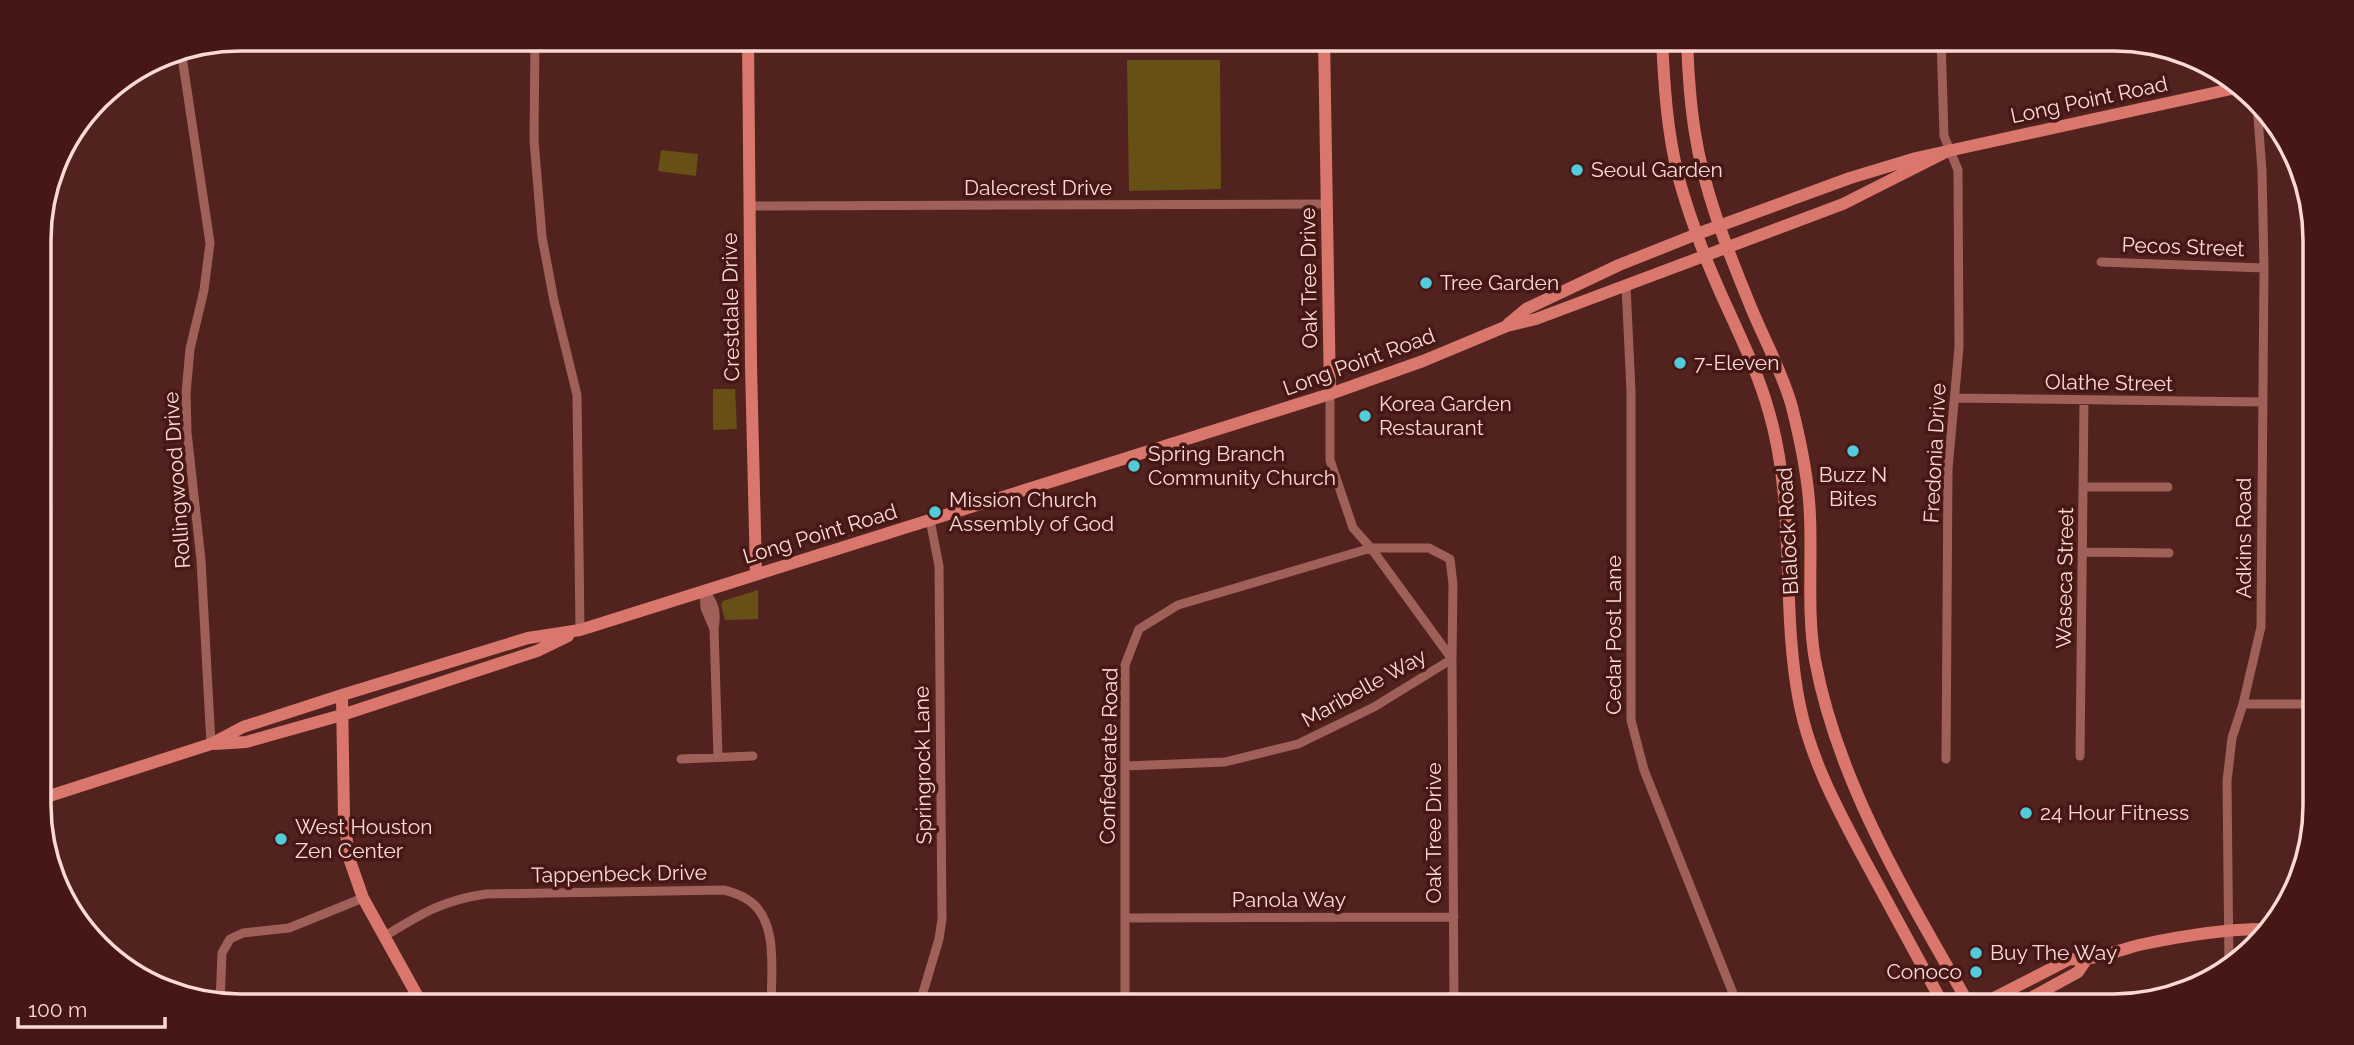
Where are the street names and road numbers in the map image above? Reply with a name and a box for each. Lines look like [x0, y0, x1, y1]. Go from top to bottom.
street label: Long Point Road [2008, 71, 2170, 128]
street label: Dalecrest Drive [964, 175, 1112, 200]
street label: Oak Tree Drive [1295, 207, 1322, 349]
street label: Crestdale Drive [717, 232, 744, 382]
street label: Pecos Street [2121, 232, 2245, 261]
street label: Long Point Road [1279, 322, 1438, 401]
street label: Olathe Street [2045, 369, 2173, 396]
street label: Fredonia Drive [1918, 382, 1951, 524]
street label: Rollingwood Drive [158, 391, 195, 569]
street label: Blalock Road [1772, 467, 1803, 595]
street label: Adkins Road [2231, 478, 2256, 598]
street label: Long Point Road [740, 498, 900, 569]
street label: Waseca Street [2051, 507, 2078, 649]
street label: Cedar Post Lane [1601, 555, 1626, 715]
street label: Maribelle Way [1297, 643, 1430, 732]
street label: Confederate Road [1094, 667, 1123, 845]
street label: Springrock Lane [909, 685, 936, 845]
street label: Oak Tree Drive [1421, 762, 1446, 904]
street label: Tappenbeck Drive [531, 859, 707, 888]
street label: Panola Way [1232, 887, 1346, 912]

